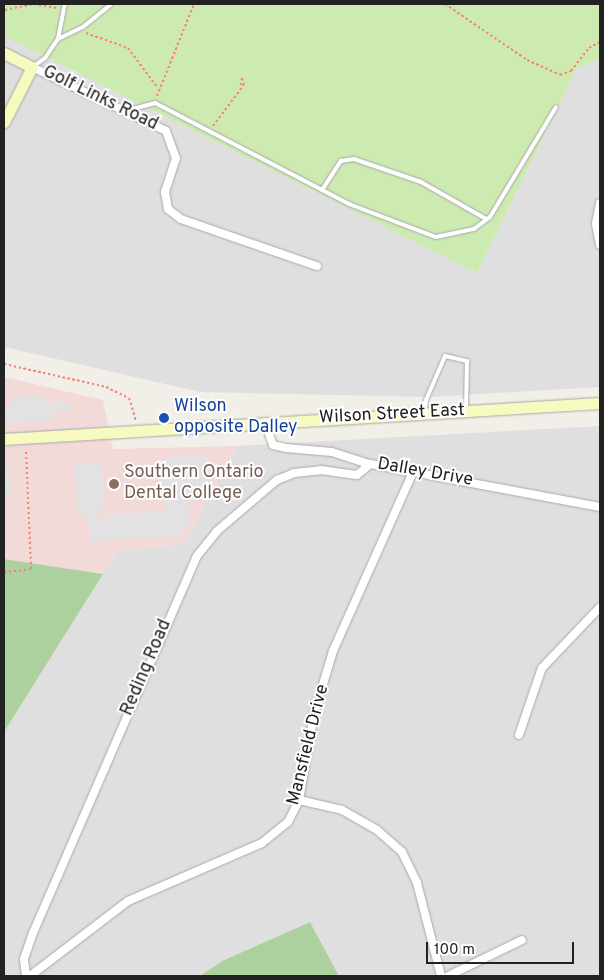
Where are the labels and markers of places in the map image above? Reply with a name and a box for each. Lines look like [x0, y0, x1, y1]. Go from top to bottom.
place label: Wilson opposite Dalley [174, 397, 298, 439]
marker: Wilson opposite Dalley [158, 412, 170, 424]
place label: Southern Ontario Dental College [124, 463, 264, 506]
marker: Southern Ontario Dental College [108, 478, 120, 490]

